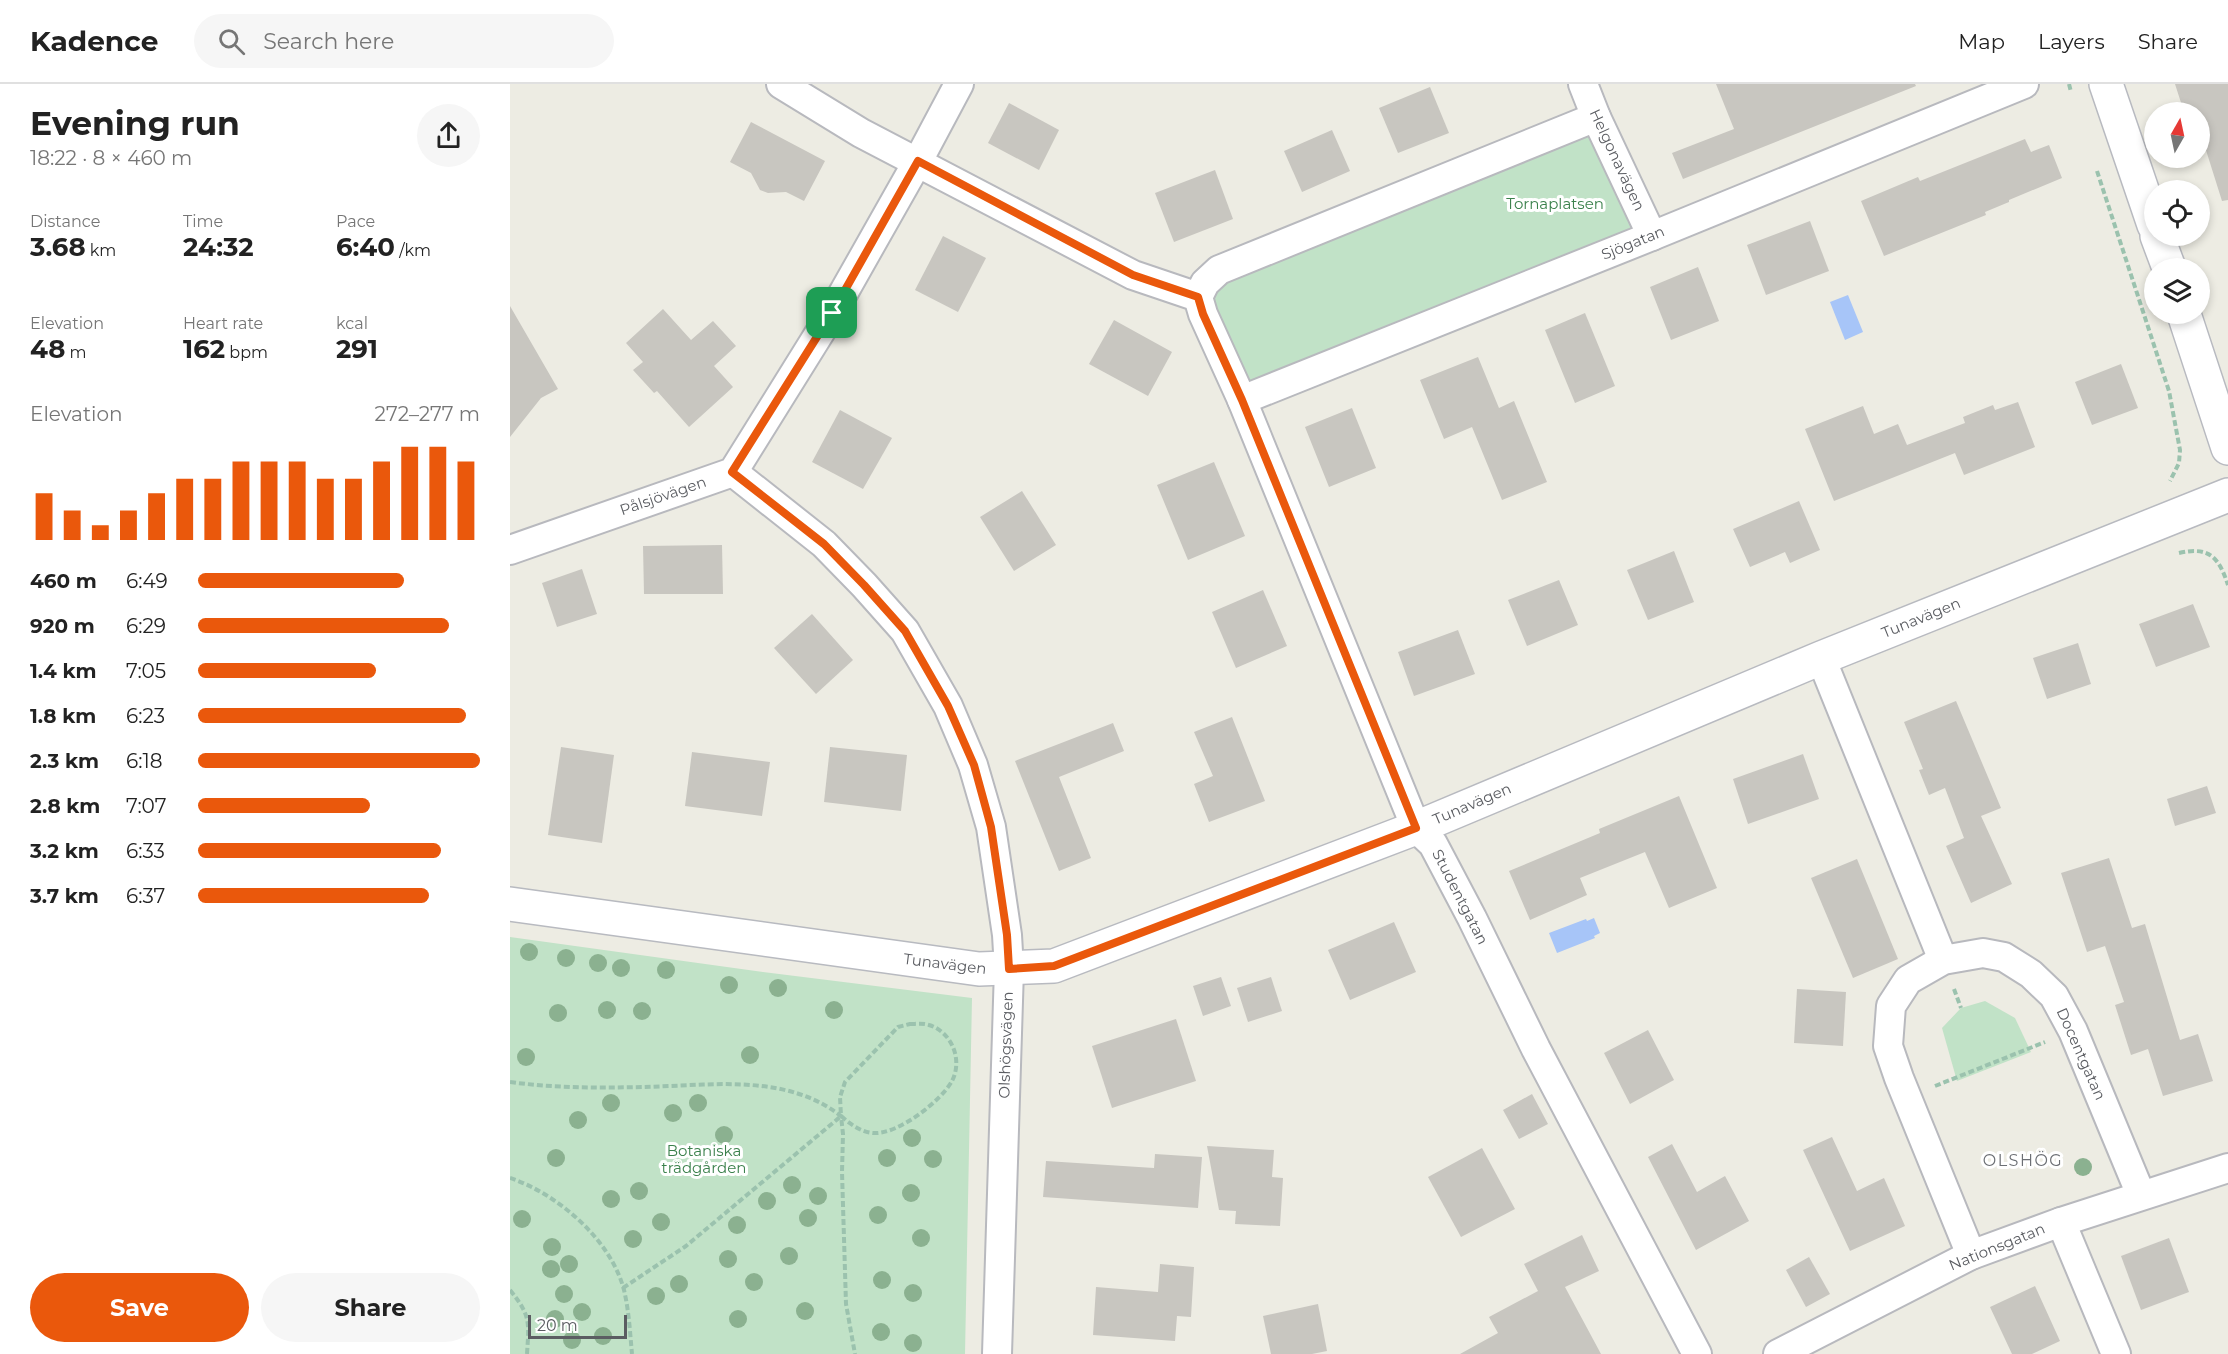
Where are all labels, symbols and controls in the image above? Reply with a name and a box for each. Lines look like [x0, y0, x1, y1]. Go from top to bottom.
search box [194, 14, 614, 68]
text: Kadence [30, 24, 158, 58]
icon: search [215, 25, 248, 58]
text: Search here [263, 28, 394, 55]
text: Map [1958, 29, 2005, 54]
text: Layers [2038, 29, 2105, 54]
text: Share [2138, 29, 2198, 54]
north arrow [2144, 102, 2210, 168]
map controls [2144, 102, 2210, 324]
text: Evening run [30, 103, 240, 143]
button: share [417, 104, 480, 167]
street label: Helgonavägen [1586, 106, 1649, 214]
text: 18:22 · 8 × 460 m [30, 146, 192, 170]
button: locate [2144, 180, 2210, 246]
park label: Tornaplatsen [1506, 194, 1604, 213]
text: Distance [30, 212, 100, 231]
text: Time [183, 212, 223, 231]
text: Pace [336, 212, 375, 231]
street label: Sjögatan [1598, 221, 1667, 264]
text: 3.68 [30, 231, 86, 263]
text: 24:32 [183, 231, 254, 263]
text: 6:40 [336, 231, 395, 263]
text: km [86, 241, 116, 260]
text: /km [395, 241, 431, 260]
button: layers [2144, 258, 2210, 324]
pin [806, 287, 857, 338]
icon: arrive [815, 296, 848, 329]
text: Elevation [30, 314, 104, 333]
text: Heart rate [183, 314, 263, 333]
text: kcal [336, 314, 368, 333]
text: 48 [30, 333, 65, 365]
text: 162 [183, 333, 225, 365]
text: 291 [336, 333, 378, 365]
text: m [65, 343, 87, 362]
text: bpm [225, 343, 268, 362]
text: Elevation [30, 402, 122, 426]
text: 272–277 m [375, 402, 480, 426]
street label: Pålsjövägen [617, 472, 709, 519]
text: 460 m [30, 569, 97, 593]
text: 6:49 [126, 569, 168, 593]
street label: Tunavägen [1879, 593, 1963, 642]
text: 920 m [30, 614, 95, 638]
text: 6:29 [126, 614, 166, 638]
text: 1.4 km [30, 659, 97, 683]
text: 7:05 [126, 659, 166, 683]
text: 1.8 km [30, 704, 96, 728]
text: 6:23 [126, 704, 165, 728]
text: 2.3 km [30, 749, 99, 773]
text: 6:18 [126, 749, 162, 773]
street label: Tunavägen [1430, 778, 1514, 829]
text: 2.8 km [30, 794, 100, 818]
text: 7:07 [126, 794, 167, 818]
text: 3.2 km [30, 839, 99, 863]
text: 6:33 [126, 839, 165, 863]
street label: Studentgatan [1428, 846, 1493, 948]
text: 3.7 km [30, 884, 99, 908]
text: 6:37 [126, 884, 165, 908]
street label: Tunavägen [902, 949, 988, 978]
street label: Olshögsvägen [994, 991, 1017, 1099]
street label: Docentgatan [2053, 1005, 2110, 1103]
park label: Botaniska trädgården [662, 1141, 746, 1177]
district label: OLSHÖG [1983, 1150, 2063, 1170]
street label: Nationsgatan [1946, 1219, 2048, 1274]
button: Save [30, 1273, 249, 1342]
button: Share [261, 1273, 480, 1342]
scale bar [528, 1312, 627, 1340]
text: 20 m [537, 1316, 578, 1335]

